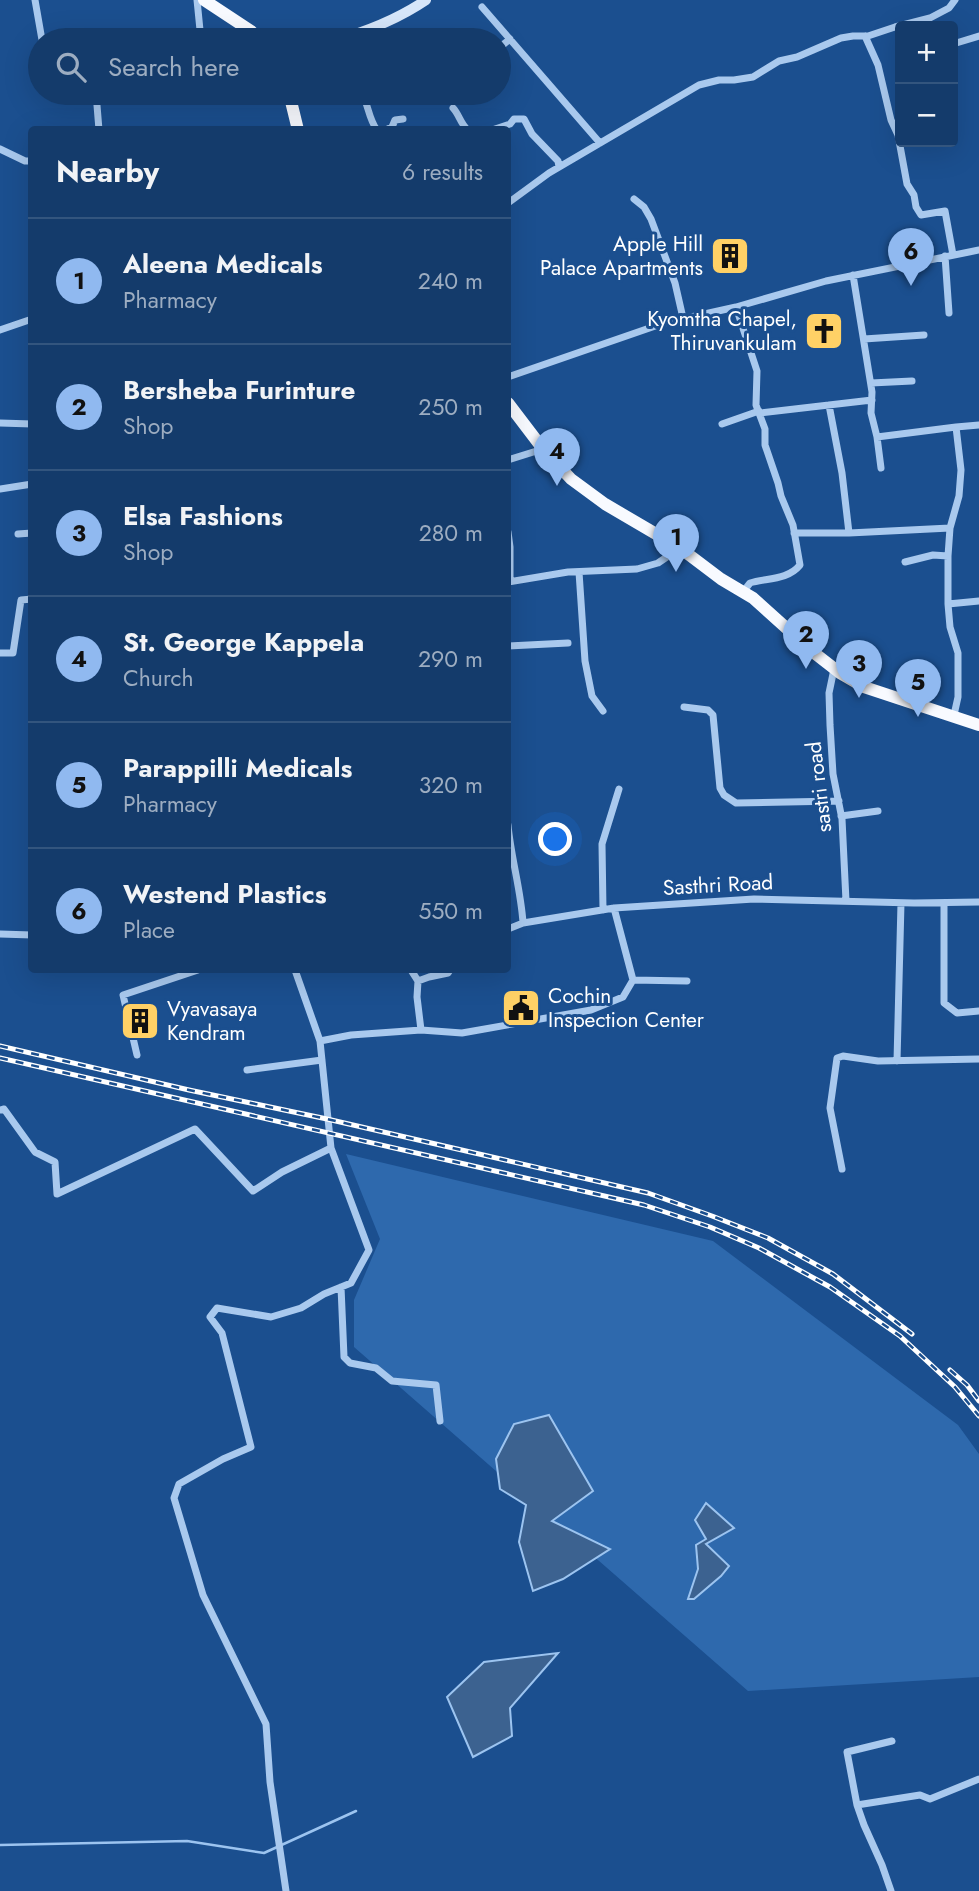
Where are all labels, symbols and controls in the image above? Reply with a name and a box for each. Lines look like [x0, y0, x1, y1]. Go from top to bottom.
map controls [895, 21, 958, 147]
button: + [895, 21, 958, 84]
search box [28, 28, 511, 105]
icon: search [52, 48, 90, 86]
text: Search here [108, 48, 240, 86]
button: − [895, 84, 958, 147]
text: Nearby [56, 150, 159, 193]
text: 6 results [402, 155, 483, 189]
pin: 6 [888, 228, 934, 286]
place label: Apple Hill Palace Apartments [540, 229, 703, 283]
building icon: Apple Hill Palace Apartments [709, 235, 751, 277]
text: Aleena Medicals [123, 245, 323, 283]
text: 1 [73, 264, 85, 298]
text: 240 m [418, 264, 483, 298]
text: Pharmacy [123, 283, 217, 317]
place label: Kyomtha Chapel, Thiruvankulam [647, 304, 797, 358]
church icon: Kyomtha Chapel, Thiruvankulam [803, 310, 845, 352]
text: Bersheba Furinture [123, 371, 355, 409]
text: 2 [71, 390, 87, 424]
text: 250 m [418, 390, 483, 424]
text: Shop [123, 409, 173, 443]
pin: 4 [534, 428, 580, 486]
text: Elsa Fashions [123, 497, 283, 535]
pin: 1 [653, 514, 699, 572]
text: 3 [72, 516, 86, 550]
text: 280 m [419, 516, 483, 550]
text: Shop [123, 535, 173, 569]
pin: 2 [783, 611, 829, 669]
text: St. George Kappela [123, 623, 364, 661]
pin: 3 [836, 640, 882, 698]
text: 4 [71, 642, 87, 676]
text: 290 m [418, 642, 483, 676]
pin: 5 [895, 659, 941, 717]
text: Church [123, 661, 194, 695]
street label: sastri road [799, 740, 839, 834]
text: Parappilli Medicals [123, 749, 352, 787]
text: 5 [72, 768, 86, 802]
text: 320 m [419, 768, 483, 802]
text: Pharmacy [123, 787, 217, 821]
your location [538, 822, 572, 856]
street label: Sasthri Road [662, 867, 774, 903]
text: Westend Plastics [123, 875, 327, 913]
text: 6 [71, 894, 87, 928]
text: 550 m [418, 894, 483, 928]
text: Place [123, 913, 175, 947]
place label: Cochin Inspection Center [548, 981, 705, 1035]
public building icon: Cochin Inspection Center [500, 987, 542, 1029]
place label: Vyavasaya Kendram [167, 994, 257, 1048]
building icon: Vyavasaya Kendram [119, 1000, 161, 1042]

